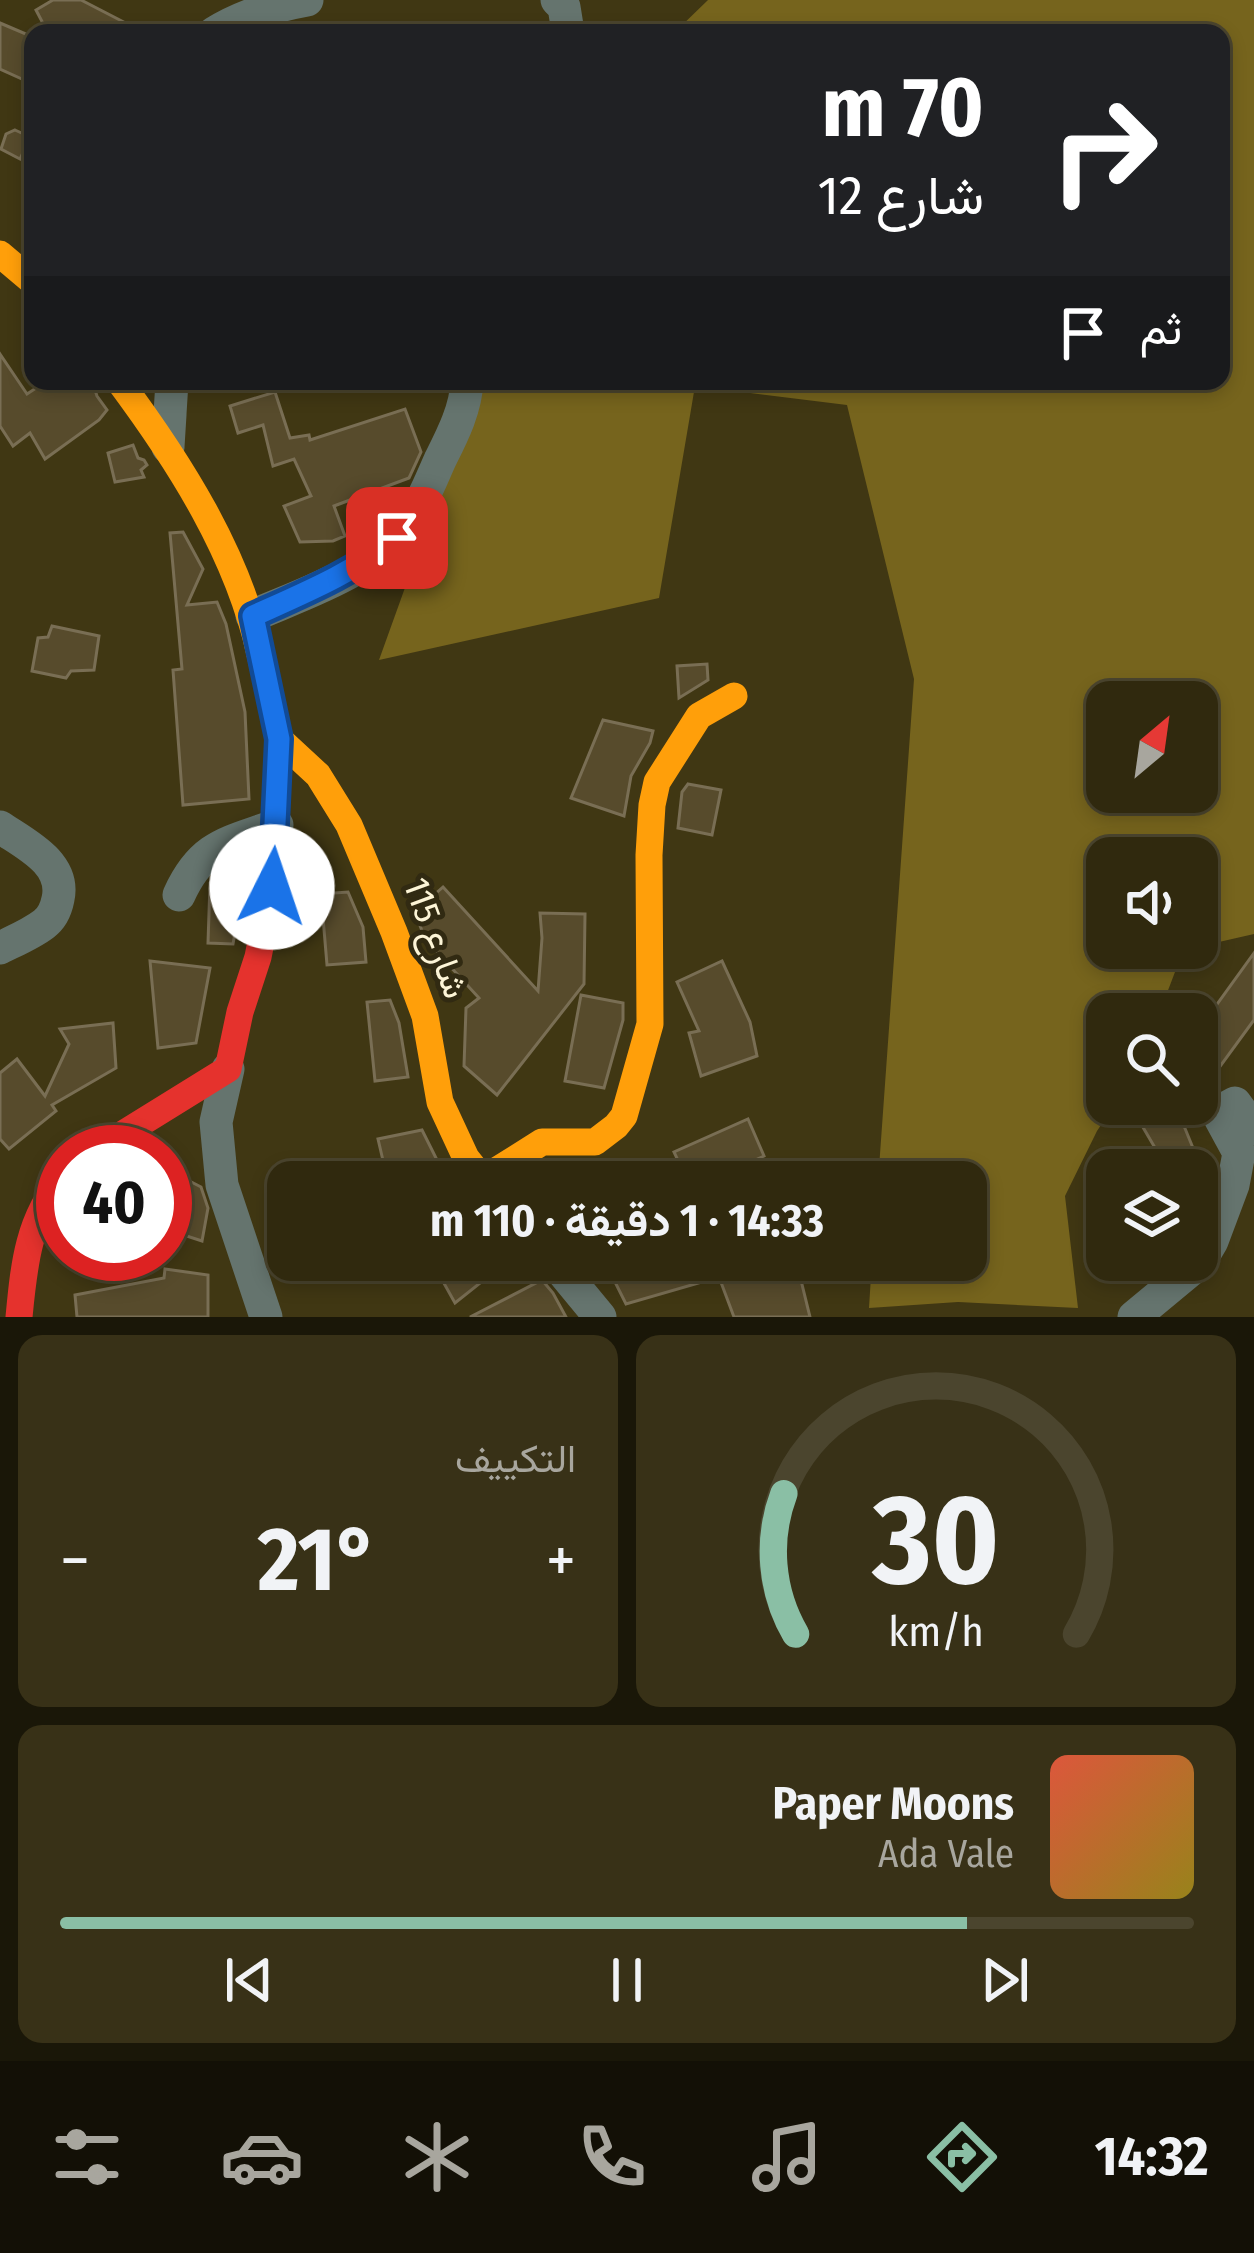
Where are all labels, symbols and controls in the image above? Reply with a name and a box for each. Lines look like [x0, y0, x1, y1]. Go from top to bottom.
text: 70 m [822, 57, 984, 158]
icon: right [1026, 72, 1182, 228]
text: شارع 12 [818, 164, 984, 228]
icon: arrive [1050, 300, 1116, 366]
text: ثم [1140, 302, 1182, 356]
pin [346, 487, 448, 589]
icon: arrive [364, 505, 430, 571]
north arrow [1086, 681, 1218, 813]
map controls [1086, 681, 1218, 1281]
position arrow [209, 824, 335, 950]
button: sound [1086, 837, 1218, 969]
street label: شارع 115 [392, 872, 478, 1005]
button: search [1086, 993, 1218, 1125]
speed limit sign: 40 [36, 1125, 192, 1281]
button: layers [1086, 1149, 1218, 1281]
text: 14:33 · 1 دقيقة · 110 m [430, 1194, 824, 1248]
text: التكييف [455, 1436, 576, 1482]
text: 30 [871, 1466, 1000, 1616]
text: 21° [258, 1506, 378, 1614]
text: − [60, 1521, 90, 1600]
text: + [546, 1521, 576, 1600]
text: km/h [888, 1606, 984, 1657]
text: Paper Moons [772, 1777, 1014, 1831]
text: Ada Vale [878, 1831, 1014, 1877]
icon: previous [216, 1947, 282, 2013]
icon: pause [594, 1947, 660, 2013]
icon: next [972, 1947, 1038, 2013]
icon: filters [45, 2115, 129, 2199]
icon: car [220, 2115, 304, 2199]
icon: climate [395, 2115, 479, 2199]
icon: phone [570, 2115, 654, 2199]
icon: music [745, 2115, 829, 2199]
icon: directions [920, 2115, 1004, 2199]
text: 14:32 [1095, 2125, 1209, 2189]

